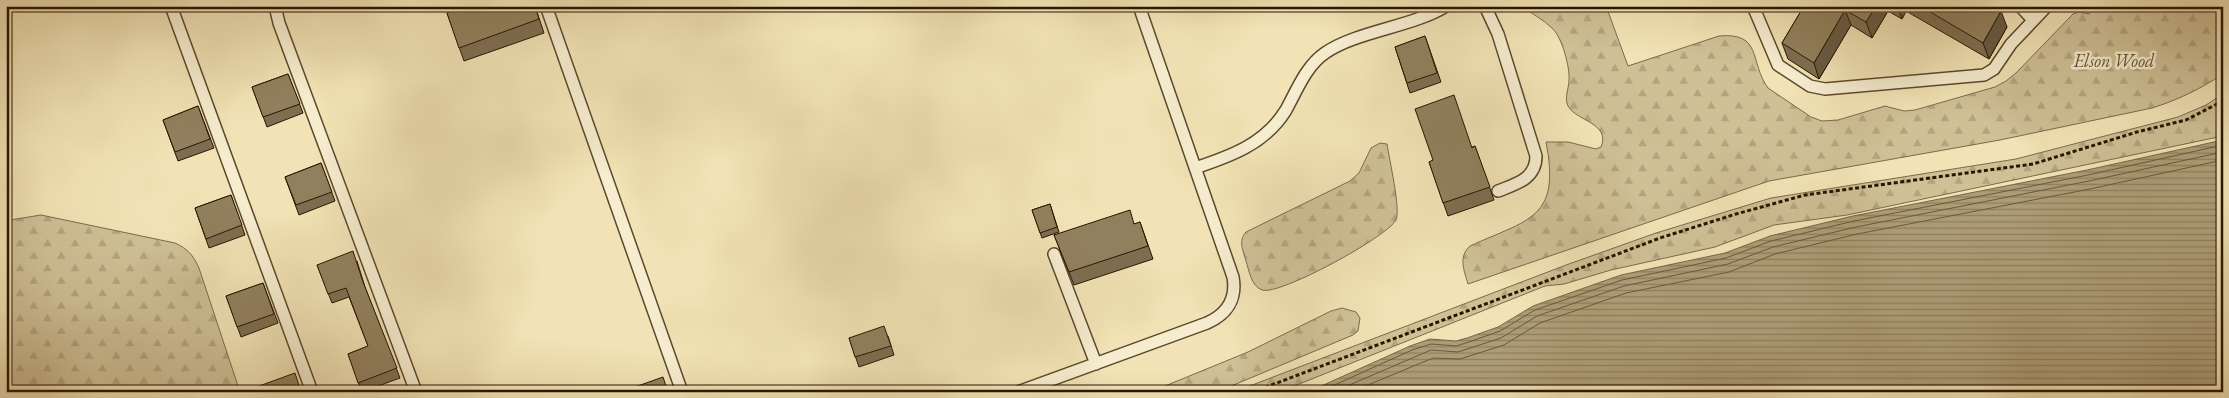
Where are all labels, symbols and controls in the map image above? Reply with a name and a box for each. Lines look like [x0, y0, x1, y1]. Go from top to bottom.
park label: Elson Wood [2073, 49, 2155, 72]

